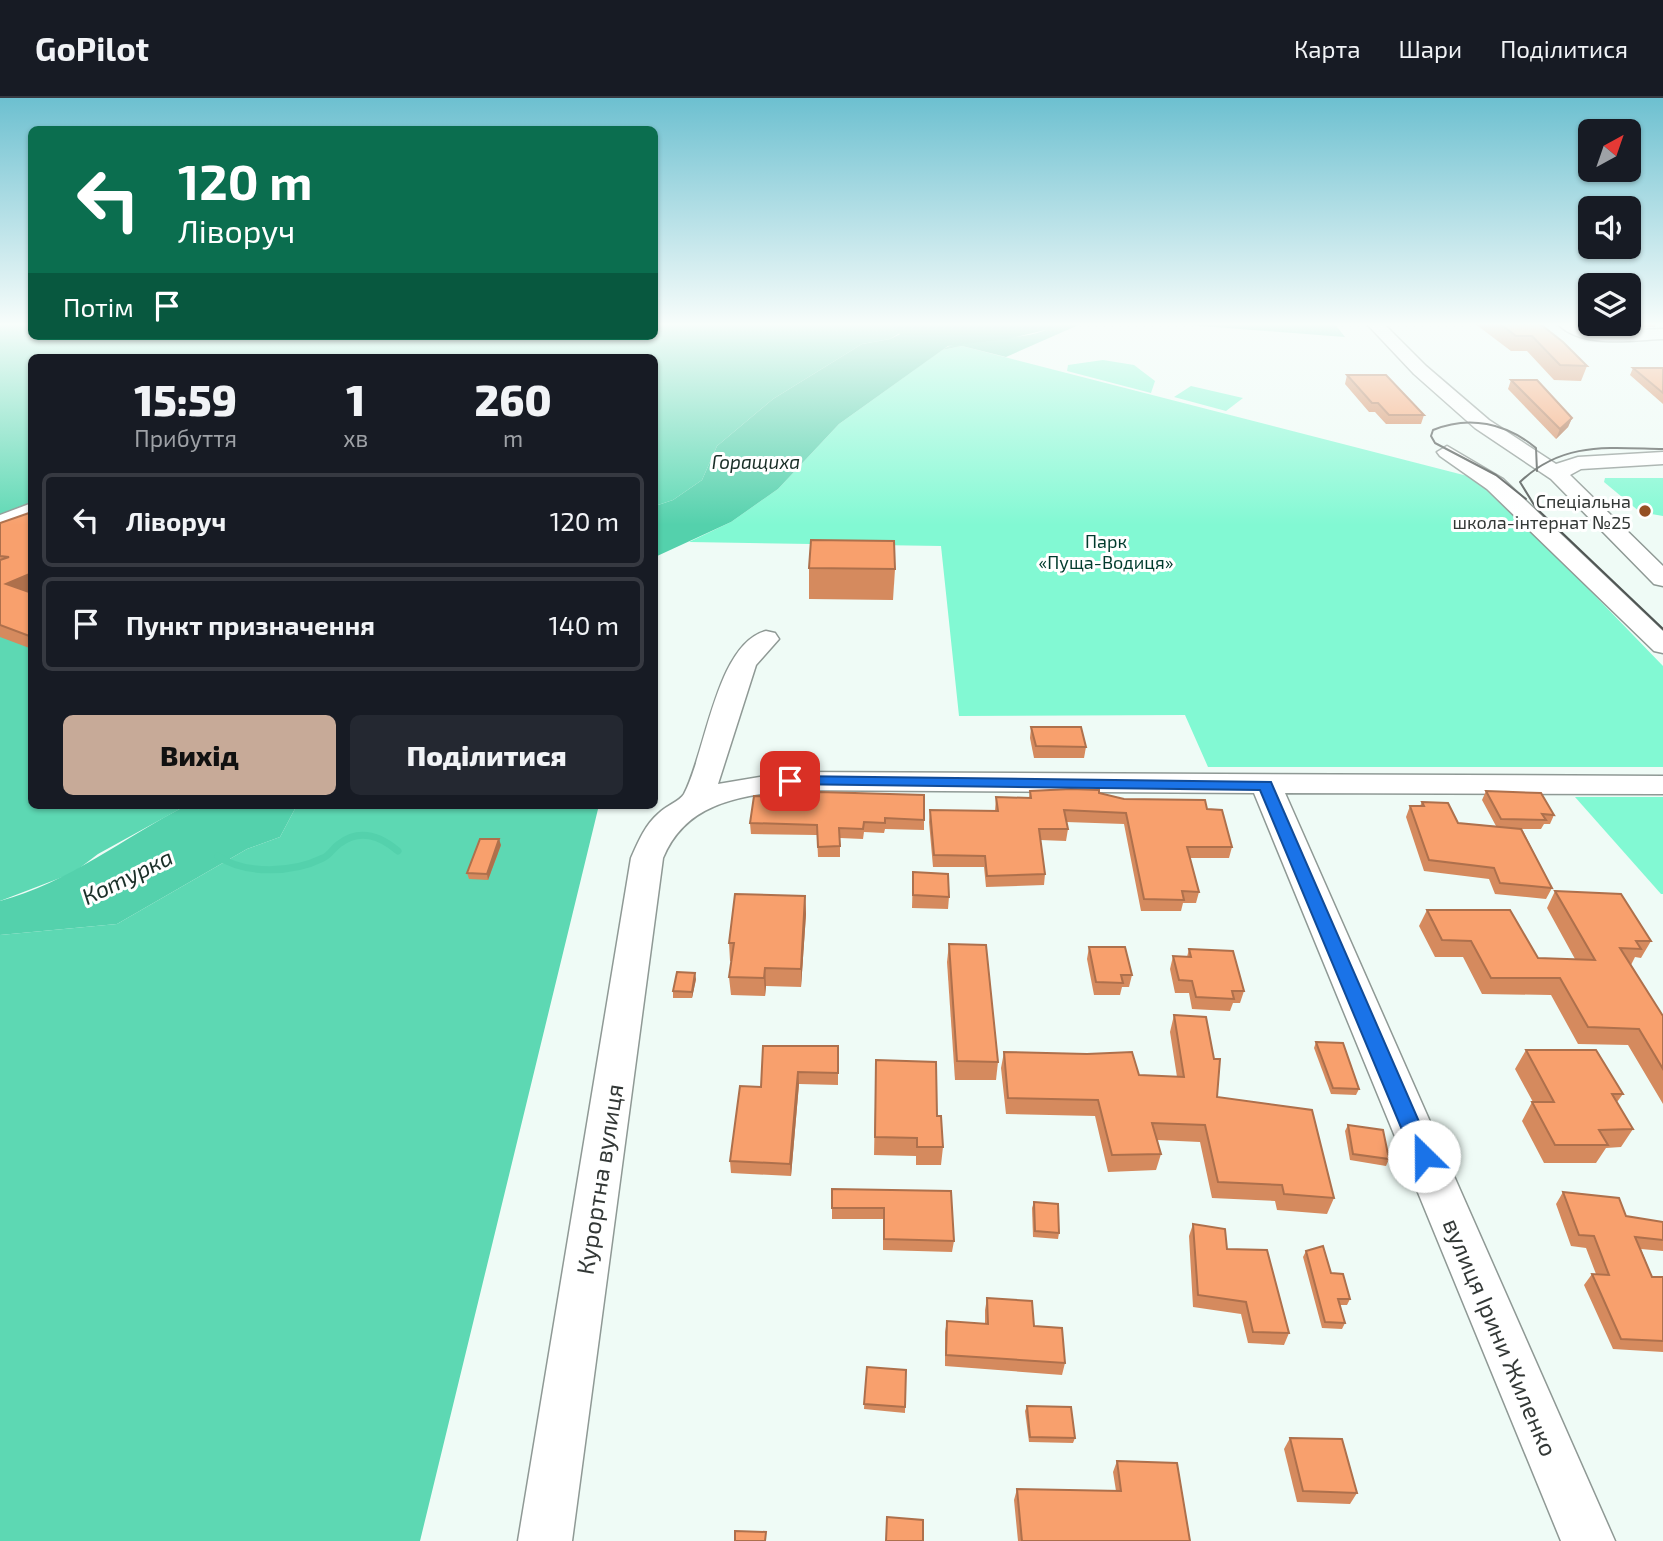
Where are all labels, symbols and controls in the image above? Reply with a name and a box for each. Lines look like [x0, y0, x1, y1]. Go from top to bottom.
text: GoPilot [35, 28, 149, 68]
text: Карта [1294, 34, 1361, 63]
text: Шари [1399, 34, 1462, 63]
text: Поділитися [1500, 34, 1628, 63]
north arrow [1578, 119, 1642, 182]
map controls [1578, 119, 1641, 336]
text: 120 m [178, 151, 312, 210]
icon: left [63, 154, 154, 245]
button: sound [1578, 196, 1641, 259]
text: Ліворуч [178, 211, 295, 249]
button: layers [1578, 273, 1641, 336]
icon: arrive [148, 287, 186, 325]
text: Потім [63, 291, 134, 322]
text: 15:59 [134, 374, 237, 424]
text: 1 [346, 374, 365, 424]
text: 260 [475, 374, 552, 424]
text: Прибуття [134, 424, 237, 452]
text: хв [343, 424, 368, 452]
text: m [503, 424, 523, 452]
water label: Горащиха [712, 450, 800, 473]
place label: Спеціальна школа-інтернат №25 [1453, 490, 1631, 533]
icon: left [67, 501, 105, 539]
marker: Спеціальна школа-інтернат №25 [1637, 503, 1653, 519]
text: Ліворуч [126, 505, 226, 536]
text: 120 m [550, 505, 619, 536]
park label: Парк «Пуща-Водиця» [1039, 530, 1173, 573]
icon: arrive [67, 605, 105, 643]
text: Пункт призначення [126, 609, 375, 640]
text: 140 m [548, 609, 619, 640]
button: Вихід [63, 715, 336, 795]
button: Поділитися [350, 715, 623, 795]
pin [760, 751, 820, 811]
icon: arrive [771, 762, 809, 800]
water label: Котурка [77, 842, 177, 910]
street label: Курортна вулиця [570, 1082, 629, 1277]
position arrow [1387, 1119, 1461, 1193]
street label: вулиця Ірини Жиленко [1437, 1214, 1564, 1461]

